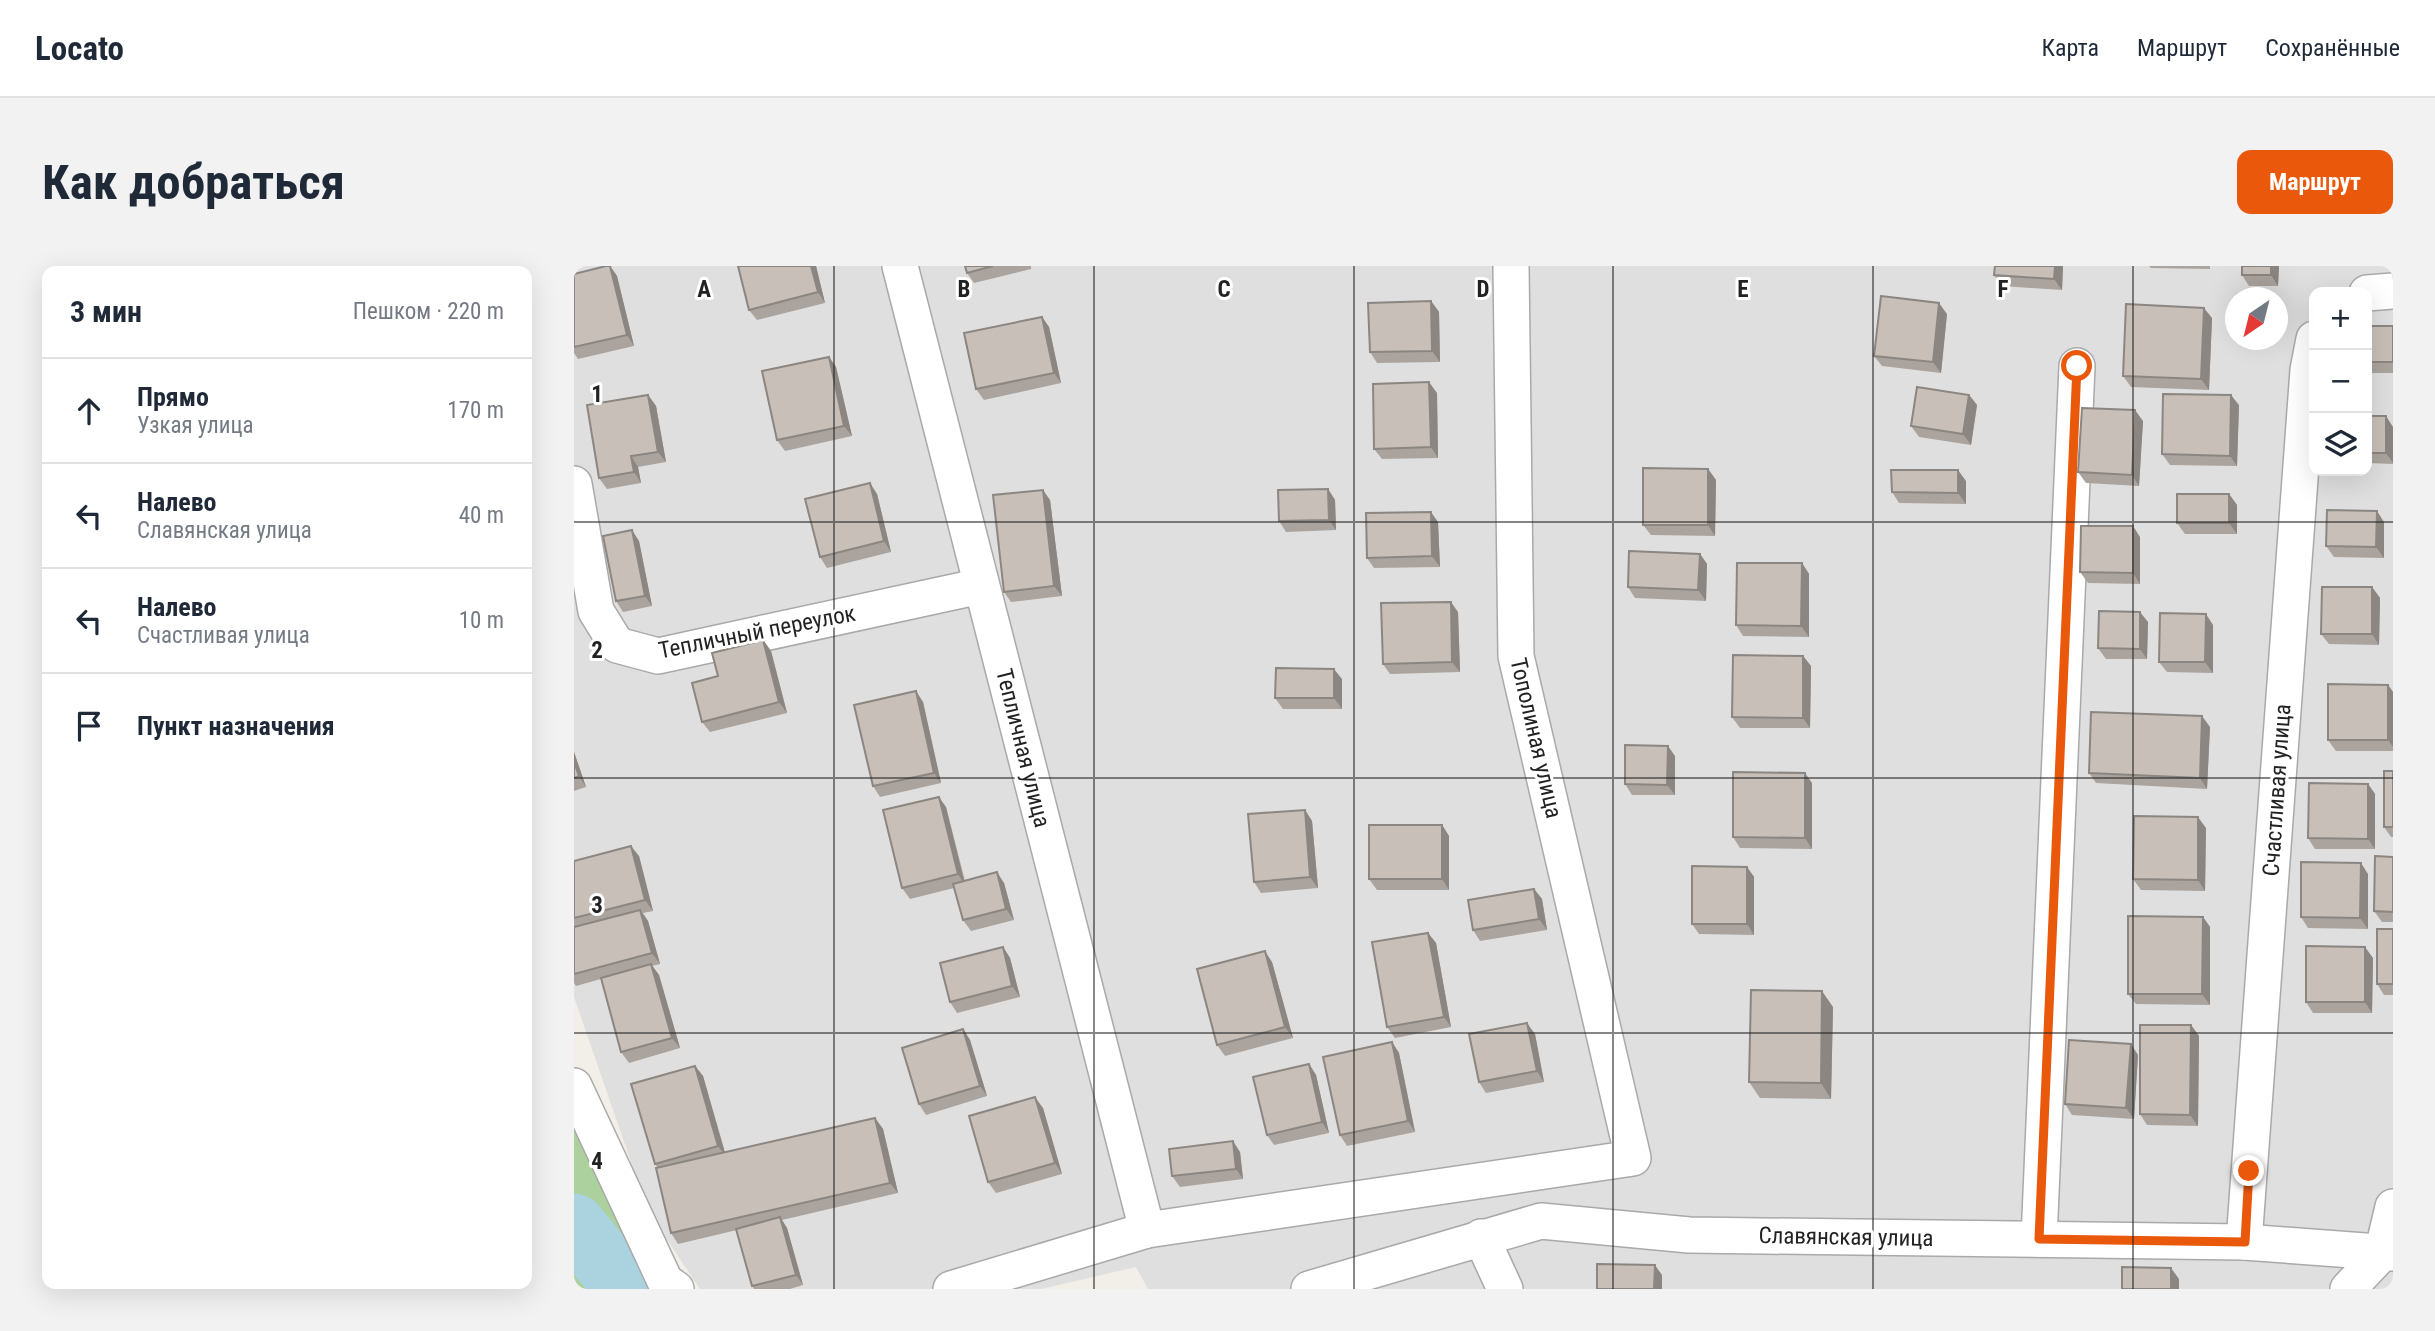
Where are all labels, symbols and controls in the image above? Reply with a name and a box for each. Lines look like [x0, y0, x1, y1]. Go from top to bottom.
text: Locato [35, 29, 124, 68]
text: Карта [2042, 34, 2099, 62]
text: Маршрут [2137, 34, 2227, 62]
text: Сохранённые [2265, 34, 2400, 62]
button: Маршрут [2237, 150, 2393, 214]
text: Как добраться [42, 154, 345, 211]
text: A [697, 276, 711, 303]
text: B [958, 276, 970, 303]
text: C [1217, 276, 1231, 303]
text: D [1477, 276, 1490, 303]
text: E [1737, 276, 1749, 303]
text: F [1998, 276, 2009, 303]
north arrow [2225, 287, 2288, 350]
map controls [2309, 287, 2372, 476]
button: + [2309, 287, 2372, 350]
text: 3 мин [70, 294, 142, 329]
text: Пешком · 220 m [353, 298, 504, 325]
route start [2061, 350, 2092, 381]
button: − [2309, 350, 2372, 413]
text: 1 [591, 381, 603, 408]
text: Прямо [137, 382, 209, 412]
icon: ahead [70, 392, 108, 430]
text: 170 m [447, 397, 504, 424]
text: Узкая улица [137, 412, 254, 439]
button: layers [2309, 413, 2372, 476]
text: Налево [137, 487, 217, 517]
icon: left [70, 497, 108, 535]
text: 40 m [459, 502, 504, 529]
text: Славянская улица [137, 517, 312, 544]
text: Налево [137, 592, 217, 622]
street label: Тепличный переулок [656, 600, 858, 664]
icon: left [70, 602, 108, 640]
text: 10 m [459, 607, 504, 634]
text: Счастливая улица [137, 622, 310, 649]
text: 2 [591, 637, 603, 664]
street label: Тополиная улица [1504, 655, 1568, 821]
street label: Тепличная улица [990, 666, 1056, 830]
street label: Счастливая улица [2258, 703, 2296, 877]
icon: arrive [70, 707, 108, 745]
text: Пункт назначения [137, 711, 335, 741]
text: 3 [591, 892, 603, 919]
text: 4 [591, 1148, 603, 1175]
route end [2233, 1155, 2264, 1186]
street label: Славянская улица [1758, 1222, 1934, 1252]

